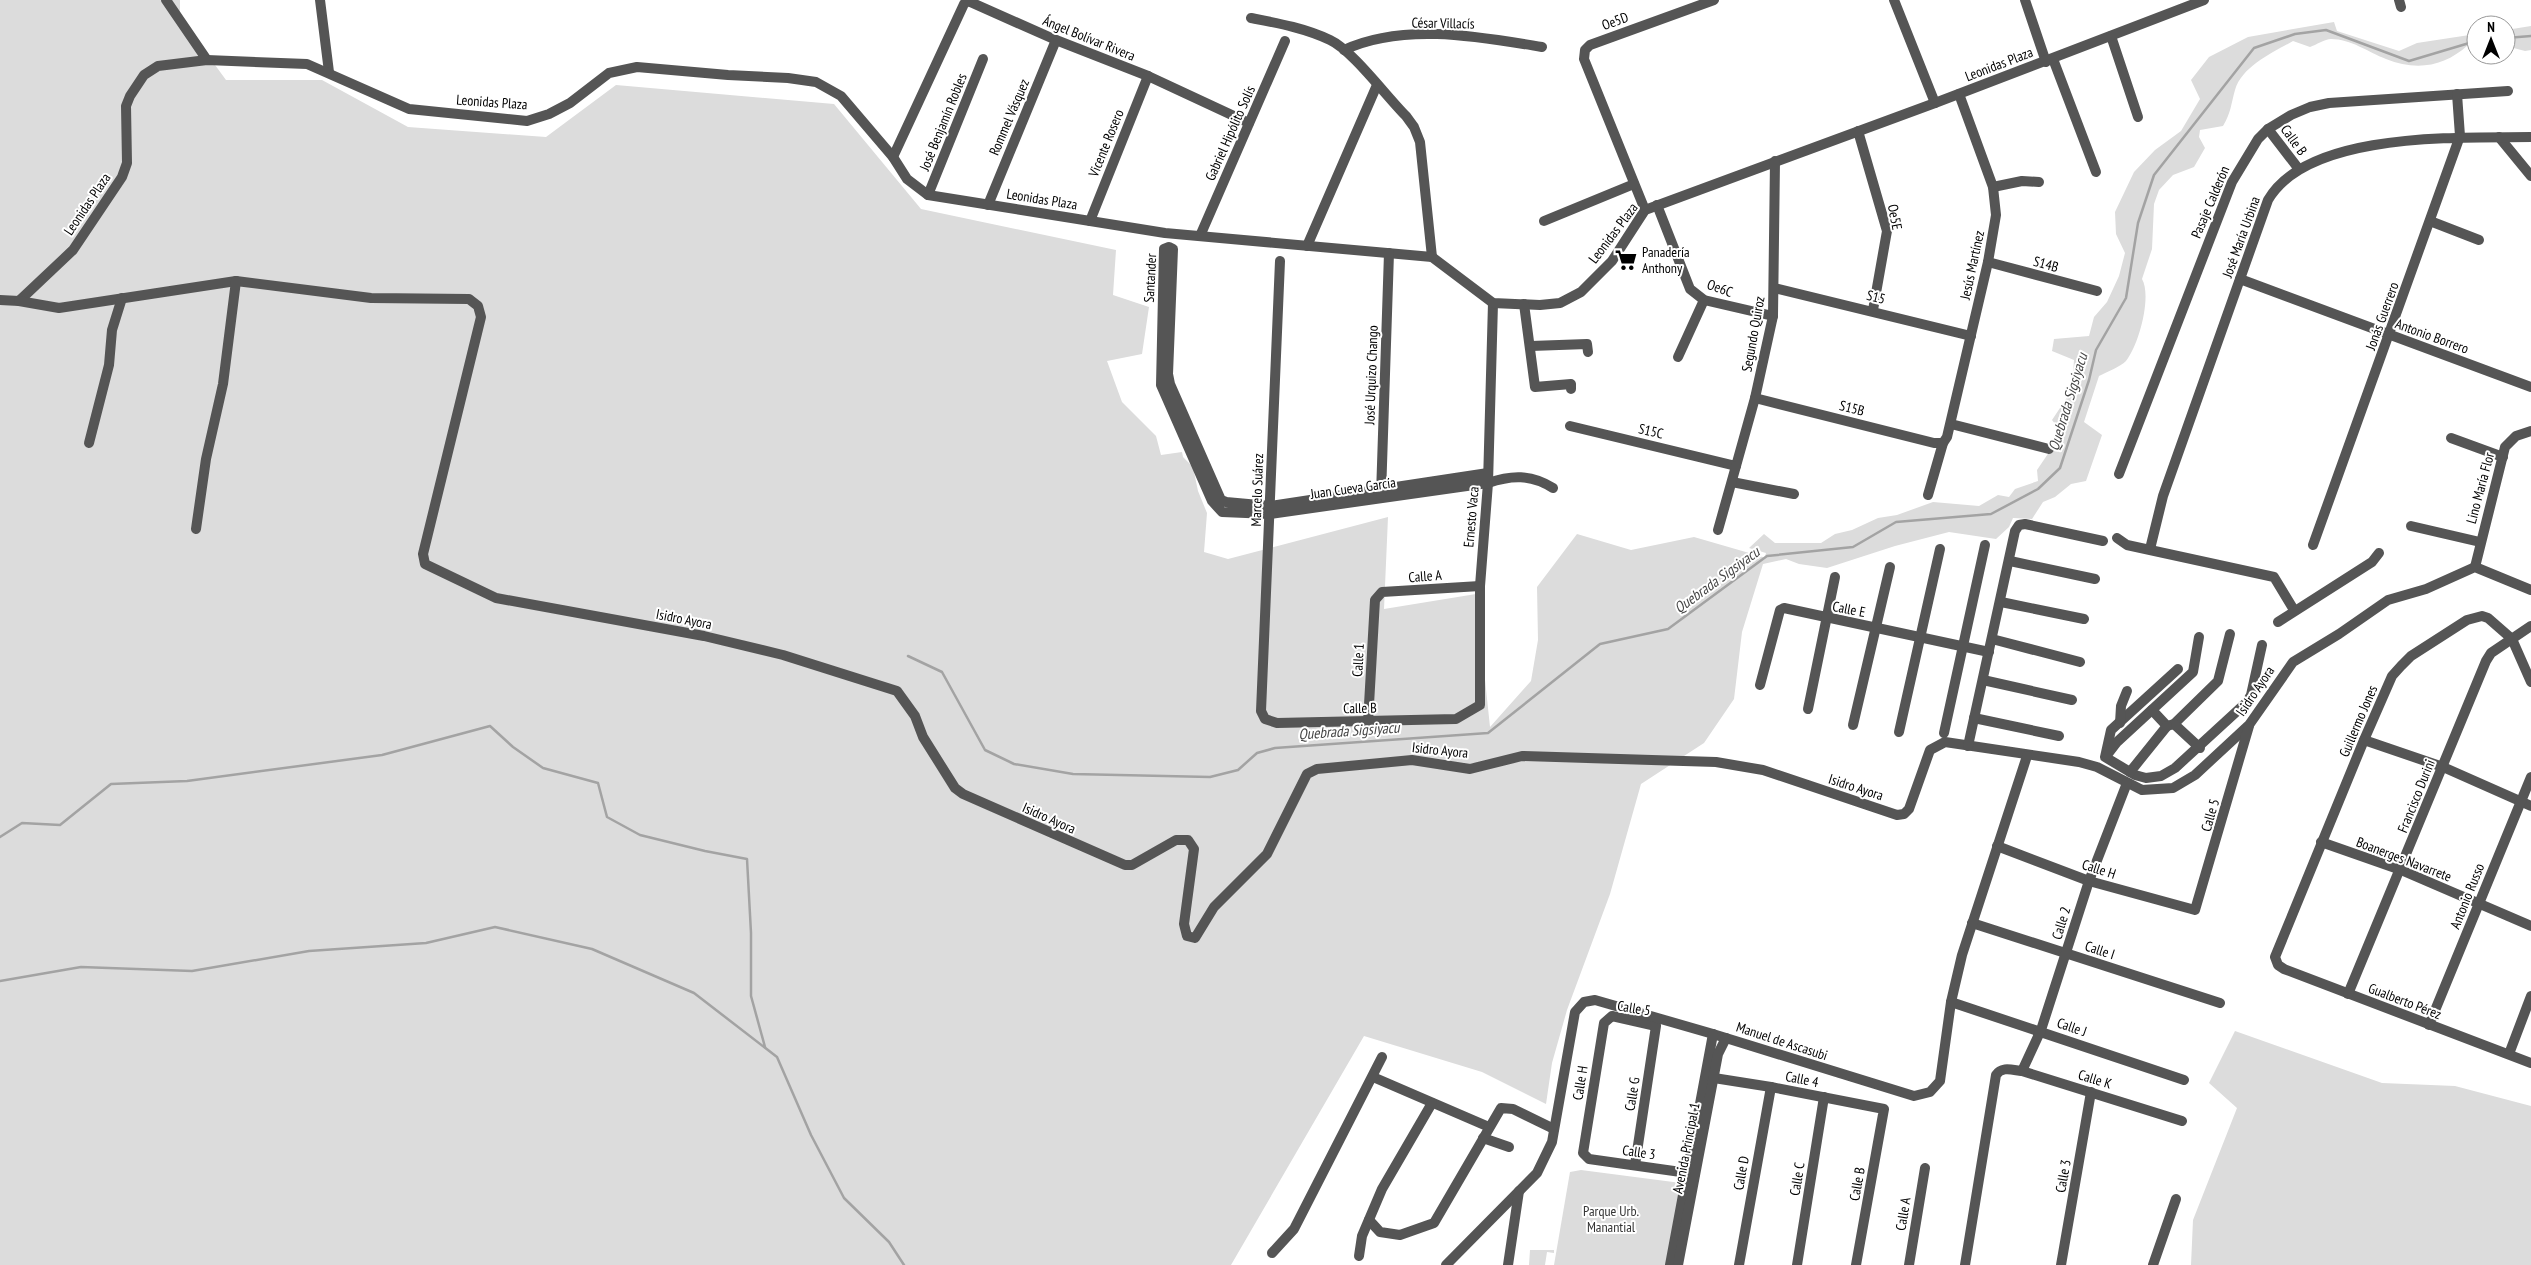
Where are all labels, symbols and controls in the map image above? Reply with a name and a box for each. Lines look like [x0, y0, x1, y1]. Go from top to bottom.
street label: Oe5D [1599, 8, 1631, 34]
street label: Ángel Bolívar Rivera [1040, 11, 1138, 65]
street label: César Villacís [1411, 13, 1475, 33]
north arrow [2466, 15, 2516, 65]
text: N [2487, 18, 2495, 36]
street label: Leonidas Plaza [1963, 43, 2035, 85]
street label: José Benjamín Robles [915, 70, 971, 174]
street label: Rommel Vásquez [985, 76, 1033, 158]
street label: Gabriel Hipólito Solís [1201, 82, 1259, 183]
street label: Leonidas Plaza [456, 91, 528, 113]
street label: Vicente Rosero [1084, 107, 1128, 180]
street label: Calle B [2277, 121, 2311, 159]
street label: Pasaje Calderón [2187, 163, 2233, 241]
street label: Leonidas Plaza [60, 169, 114, 239]
street label: Leonidas Plaza [1005, 185, 1079, 213]
street label: José María Urbina [2218, 194, 2264, 281]
street label: Leonidas Plaza [1584, 199, 1642, 267]
street label: Oe5E [1884, 203, 1906, 231]
street label: Jesús Martínez [1956, 229, 1988, 302]
place label: Panadería Anthony [1642, 243, 1690, 277]
supermarket icon: Panadería Anthony [1613, 247, 1639, 273]
street label: S14B [2032, 252, 2060, 276]
street label: Santander [1140, 253, 1160, 303]
street label: Oe6C [1705, 275, 1736, 301]
street label: Jonás Guerrero [2361, 280, 2403, 353]
street label: S15 [1865, 286, 1887, 308]
street label: Segundo Quiroz [1737, 295, 1769, 373]
street label: Antonio Borrero [2393, 314, 2471, 358]
street label: José Urquizo Chango [1360, 325, 1382, 426]
water label: Quebrada Sigsiyacu [2044, 349, 2092, 453]
street label: S15B [1838, 396, 1866, 420]
street label: S15C [1637, 419, 1666, 443]
street label: Lino María Flor [2462, 450, 2498, 526]
street label: Marcelo Suárez [1247, 453, 1267, 527]
street label: Juan Cueva García [1308, 473, 1397, 503]
street label: Ernesto Vaca [1459, 486, 1483, 548]
water label: Quebrada Sigsiyacu [1670, 541, 1764, 617]
street label: Calle A [1408, 566, 1443, 586]
street label: Calle E [1831, 597, 1867, 621]
street label: Isidro Ayora [655, 605, 713, 633]
street label: Calle 1 [1348, 643, 1368, 677]
street label: Isidro Ayora [2232, 663, 2278, 719]
street label: Guillermo Jones [2335, 682, 2381, 760]
street label: Calle B [1343, 699, 1377, 717]
water label: Quebrada Sigsiyacu [1298, 717, 1402, 744]
street label: Isidro Ayora [1411, 738, 1469, 762]
street label: Francisco Durini [2393, 757, 2439, 835]
street label: Isidro Ayora [1826, 770, 1886, 804]
street label: Calle 5 [2197, 796, 2223, 834]
street label: Isidro Ayora [1020, 798, 1078, 838]
street label: Boanerges Navarrete [2354, 833, 2454, 886]
street label: Calle H [2080, 855, 2118, 883]
street label: Antonio Russo [2446, 861, 2488, 931]
street label: Calle 2 [2048, 904, 2074, 942]
street label: Calle I [2083, 937, 2117, 963]
street label: Gualberto Pérez [2366, 979, 2444, 1023]
street label: Calle 5 [1616, 996, 1652, 1020]
street label: Calle J [2055, 1014, 2089, 1040]
street label: Manuel de Ascasubi [1734, 1018, 1830, 1064]
street label: Calle H [1568, 1065, 1592, 1101]
street label: Calle K [2076, 1065, 2114, 1093]
street label: Calle 4 [1784, 1067, 1821, 1091]
street label: Calle G [1620, 1076, 1644, 1112]
street label: Avenida Principal 1 [1668, 1101, 1704, 1195]
street label: Calle 3 [1621, 1141, 1657, 1163]
street label: Calle D [1729, 1154, 1753, 1192]
street label: Calle 3 [2051, 1158, 2075, 1194]
street label: Calle C [1785, 1160, 1809, 1197]
street label: Calle B [1845, 1166, 1869, 1202]
street label: Calle A [1892, 1196, 1915, 1232]
park label: Parque Urb. Manantial [1583, 1202, 1639, 1236]

